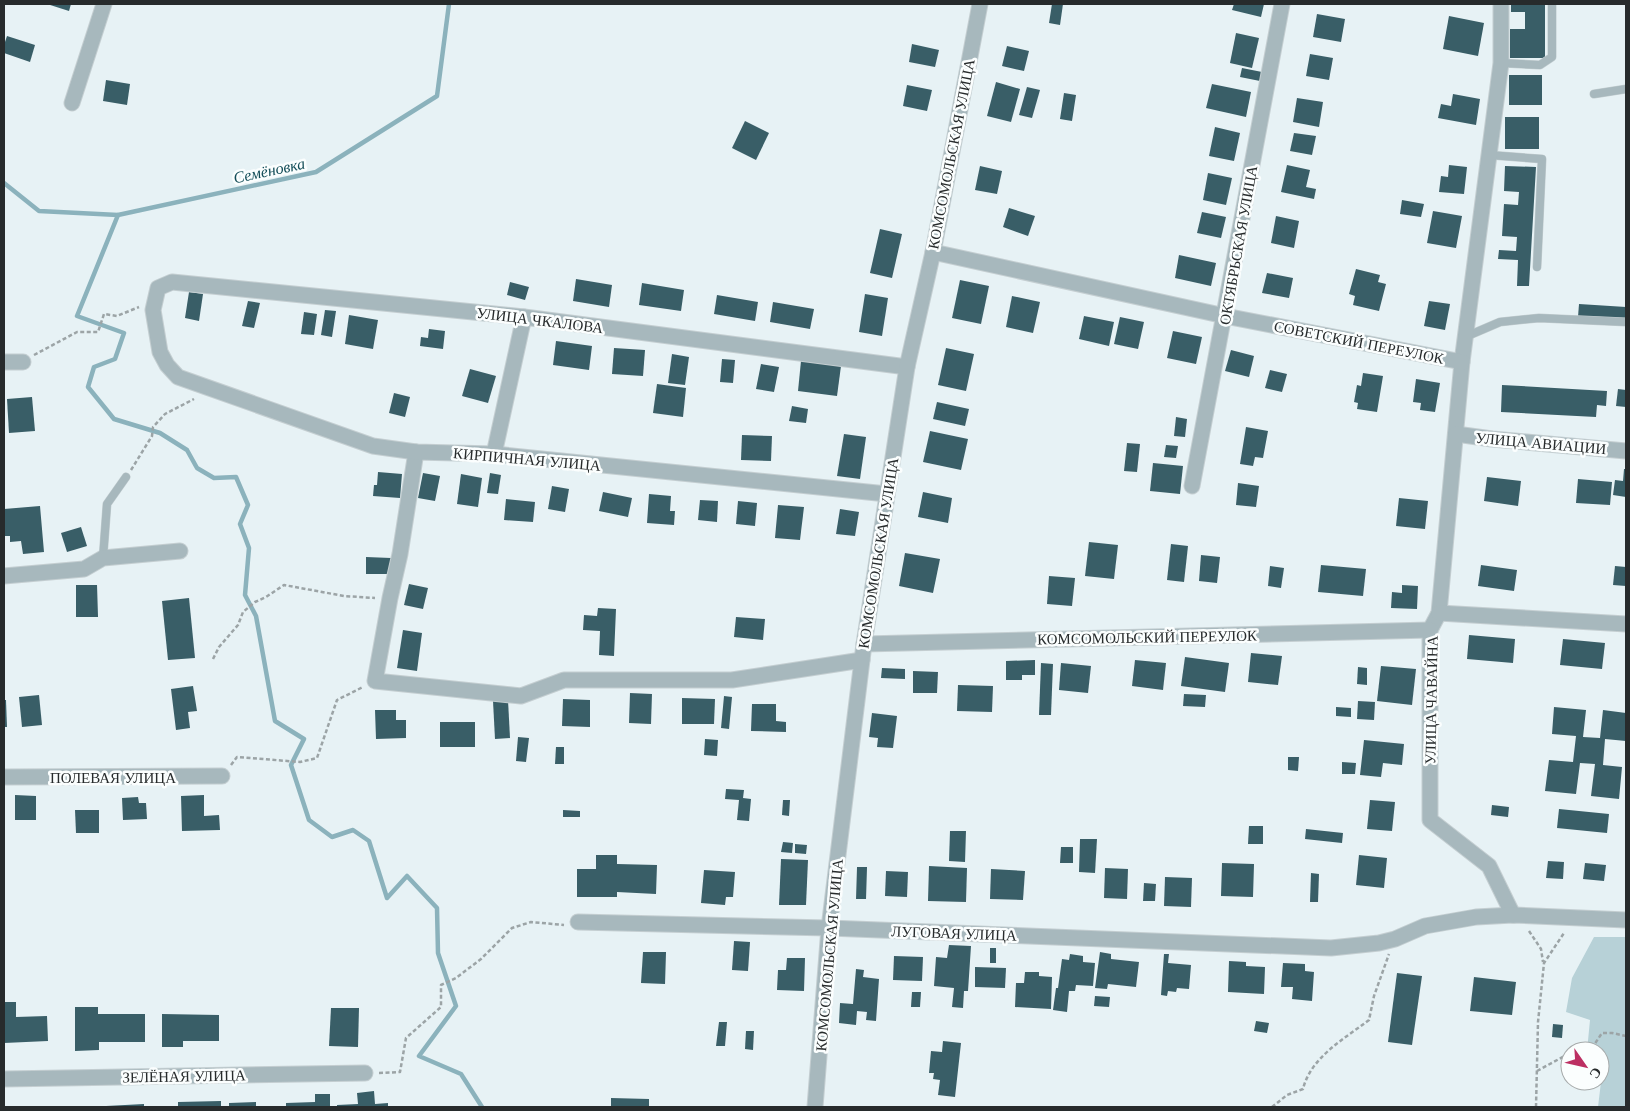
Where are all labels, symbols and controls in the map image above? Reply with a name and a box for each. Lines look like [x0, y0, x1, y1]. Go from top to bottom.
street label: КОМСОМОЛЬСКАЯ УЛИЦА [923, 57, 979, 251]
water label: Семёновка [231, 153, 307, 187]
street label: ОКТЯБРЬСКАЯ УЛИЦА [1215, 164, 1261, 326]
street label: УЛИЦА ЧКАЛОВА [476, 303, 605, 337]
street label: СОВЕТСКИЙ ПЕРЕУЛОК [1272, 316, 1446, 368]
street label: УЛИЦА АВИАЦИИ [1475, 428, 1607, 458]
street label: КИРПИЧНАЯ УЛИЦА [452, 443, 602, 475]
street label: КОМСОМОЛЬСКАЯ УЛИЦА [854, 456, 903, 650]
street label: КОМСОМОЛЬСКИЙ ПЕРЕУЛОК [1037, 626, 1258, 648]
street label: УЛИЦА ЧАВАЙНА [1420, 635, 1442, 765]
street label: ПОЛЕВАЯ УЛИЦА [50, 768, 176, 787]
street label: КОМСОМОЛЬСКАЯ УЛИЦА [811, 858, 847, 1052]
street label: ЛУГОВАЯ УЛИЦА [891, 921, 1017, 945]
north arrow [1560, 1041, 1610, 1091]
text: С [1585, 1064, 1606, 1082]
street label: ЗЕЛЁНАЯ УЛИЦА [122, 1065, 246, 1087]

